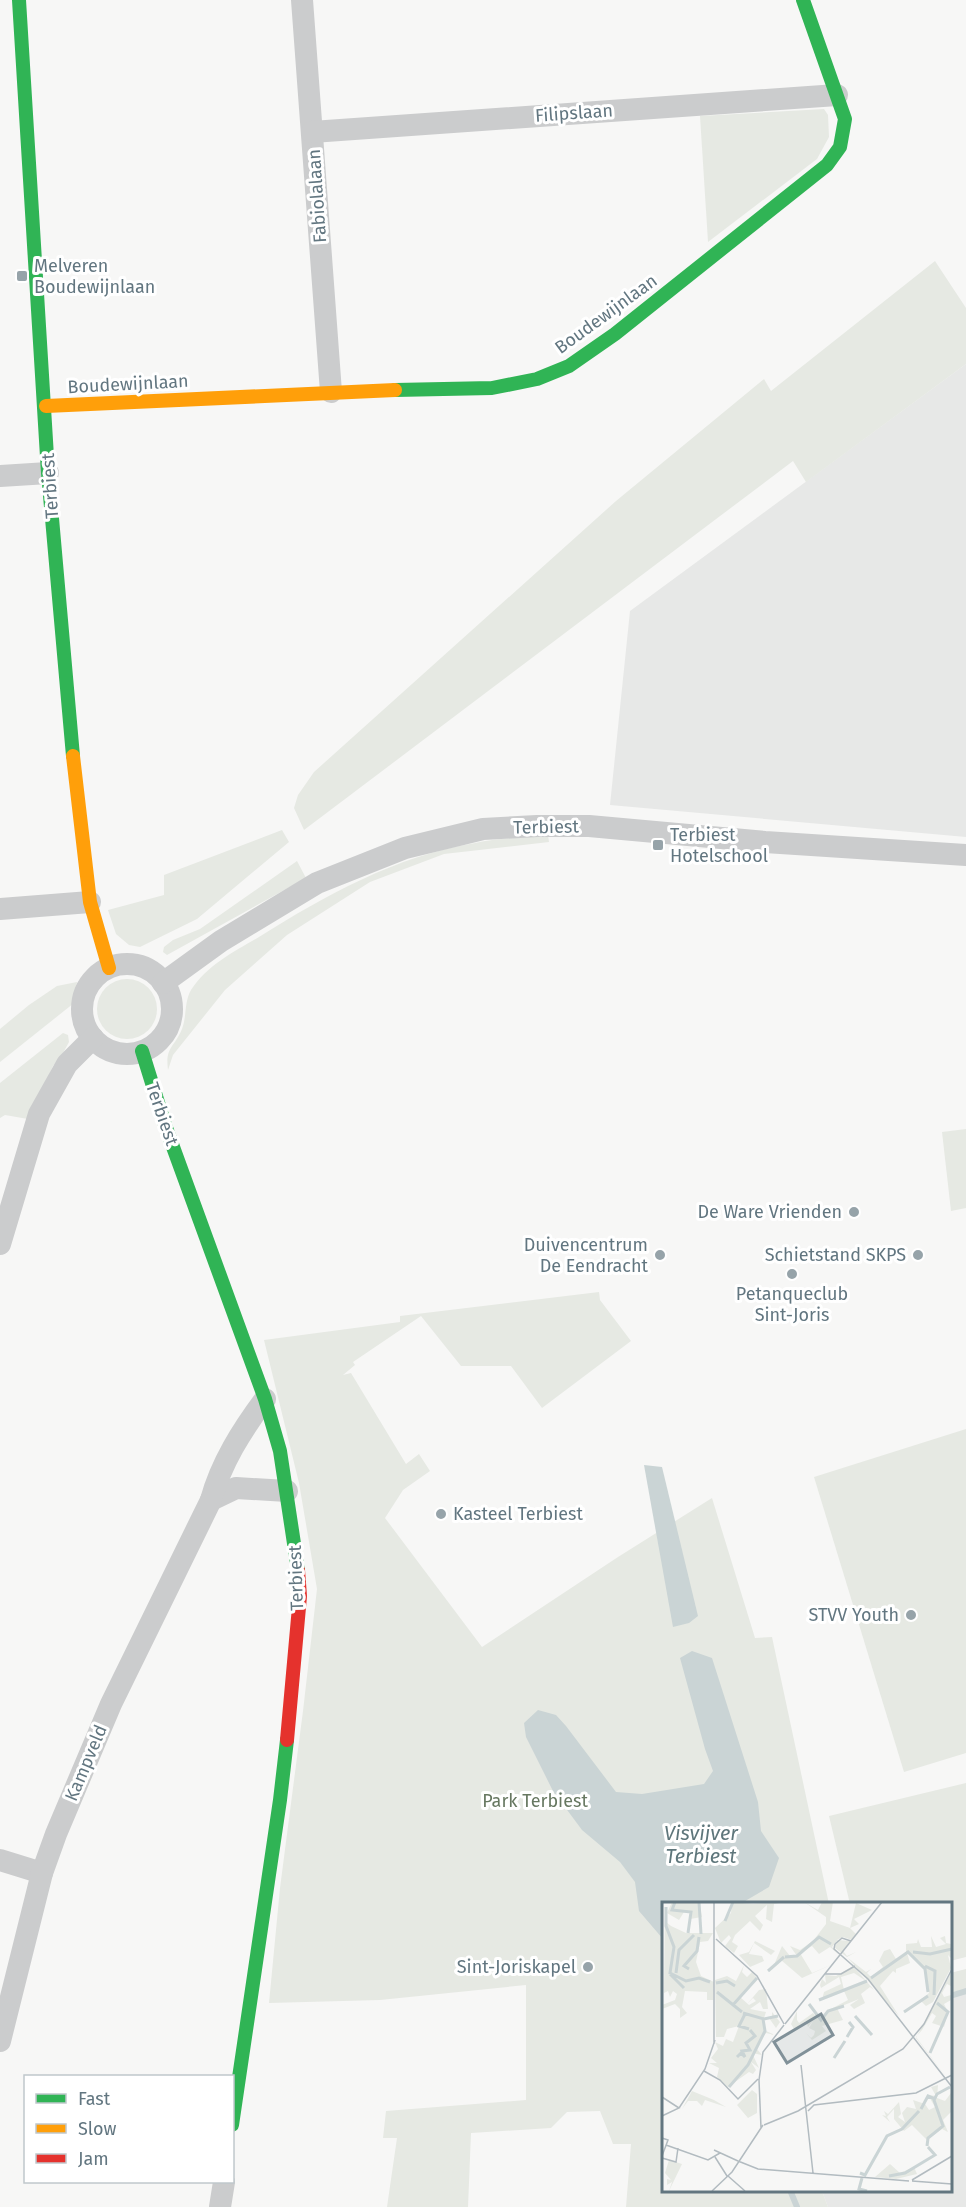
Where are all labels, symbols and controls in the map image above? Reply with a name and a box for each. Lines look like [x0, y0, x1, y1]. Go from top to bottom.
street label: Filipslaan [534, 99, 614, 127]
street label: Fabiolalaan [303, 148, 331, 244]
place label: Melveren Boudewijnlaan [34, 255, 155, 298]
marker: Melveren Boudewijnlaan [15, 269, 29, 283]
street label: Boudewijnlaan [550, 269, 662, 359]
street label: Boudewijnlaan [67, 370, 189, 398]
street label: Terbiest [37, 452, 63, 519]
street label: Terbiest [513, 815, 579, 839]
place label: Terbiest Hotelschool [670, 824, 768, 867]
marker: Terbiest Hotelschool [651, 838, 665, 852]
street label: Terbiest [141, 1079, 183, 1149]
place label: De Ware Vrienden [697, 1201, 842, 1223]
marker: De Ware Vrienden [847, 1205, 861, 1219]
place label: Duivencentrum De Eendracht [524, 1234, 648, 1277]
place label: Schietstand SKPS [765, 1244, 906, 1266]
marker: Duivencentrum De Eendracht [653, 1248, 667, 1262]
marker: Schietstand SKPS [911, 1248, 925, 1262]
marker: Petanqueclub Sint-Joris [785, 1267, 799, 1281]
place label: Petanqueclub Sint-Joris [736, 1283, 848, 1326]
place label: Kasteel Terbiest [453, 1503, 583, 1525]
marker: Kasteel Terbiest [434, 1507, 448, 1521]
street label: Terbiest [284, 1544, 308, 1611]
place label: STVV Youth [809, 1604, 899, 1626]
marker: STVV Youth [904, 1608, 918, 1622]
street label: Kampveld [60, 1721, 112, 1805]
park label: Park Terbiest [482, 1790, 588, 1812]
water label: Visvijver Terbiest [664, 1821, 739, 1868]
inset map [662, 1902, 951, 2192]
place label: Sint-Joriskapel [457, 1956, 576, 1978]
marker: Sint-Joriskapel [581, 1960, 595, 1974]
legend [24, 2075, 234, 2183]
text: Fast [78, 2088, 111, 2110]
text: Slow [78, 2118, 117, 2140]
text: Jam [78, 2148, 109, 2170]

